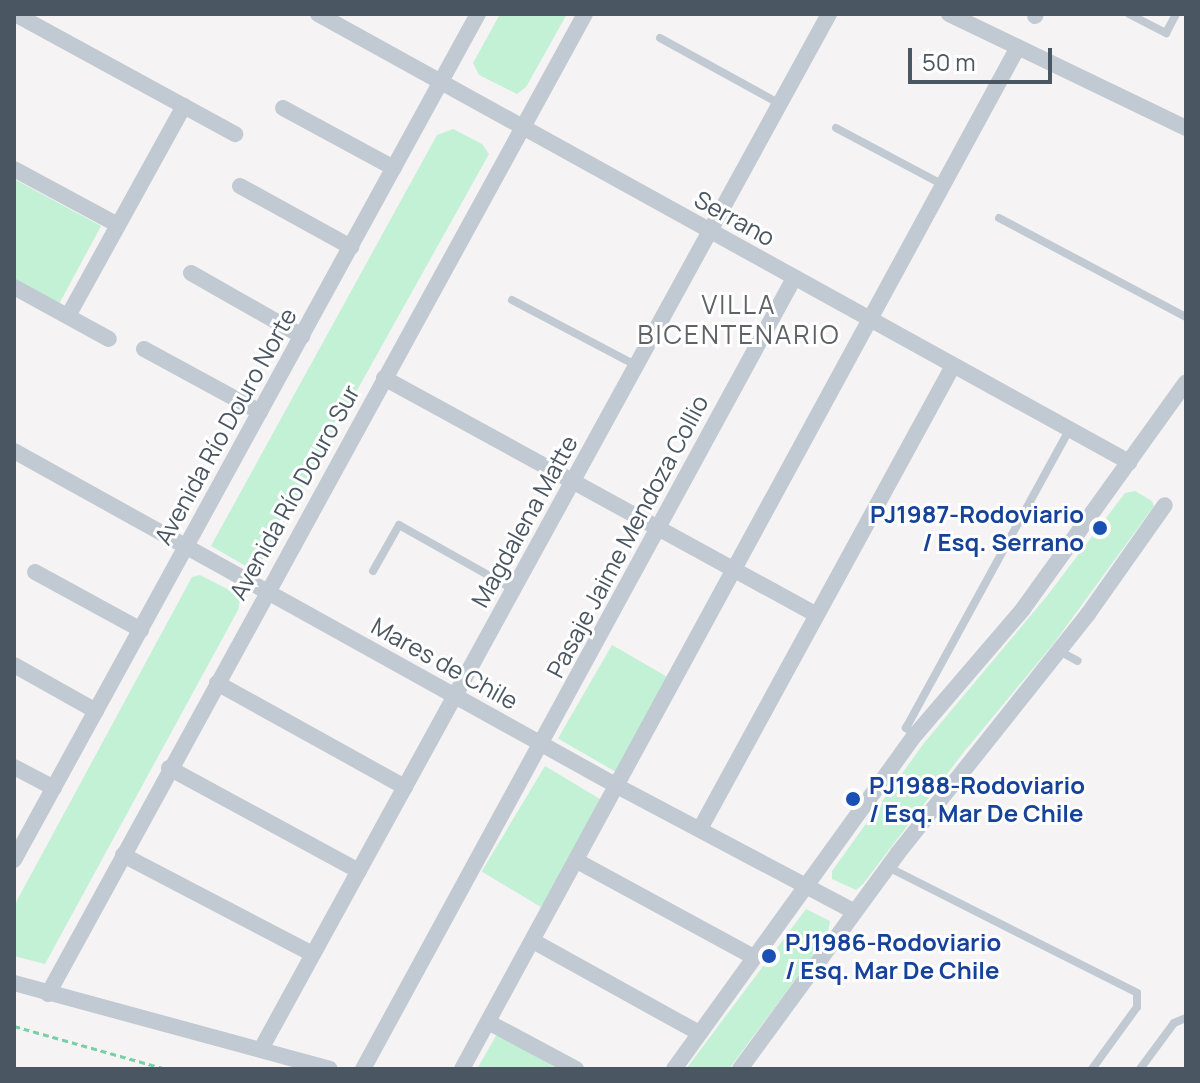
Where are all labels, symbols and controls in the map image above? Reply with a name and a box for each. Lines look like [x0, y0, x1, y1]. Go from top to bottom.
scale bar [912, 32, 1056, 82]
text: 50 m [922, 45, 976, 78]
street label: Serrano [690, 184, 780, 252]
district label: VILLA BICENTENARIO [637, 289, 841, 350]
street label: Avenida Río Douro Norte [148, 303, 302, 549]
street label: Avenida Río Douro Sur [223, 380, 365, 604]
street label: Pasaje Jaime Mendoza Collio [540, 390, 714, 682]
street label: Magdalena Matte [465, 430, 583, 612]
place label: PJ1987-Rodoviario / Esq. Serrano [870, 500, 1084, 556]
marker: PJ1987-Rodoviario / Esq. Serrano [1091, 519, 1109, 537]
street label: Mares de Chile [367, 611, 523, 715]
place label: PJ1988-Rodoviario / Esq. Mar De Chile [869, 771, 1085, 827]
marker: PJ1988-Rodoviario / Esq. Mar De Chile [844, 790, 862, 808]
place label: PJ1986-Rodoviario / Esq. Mar De Chile [785, 928, 1001, 984]
marker: PJ1986-Rodoviario / Esq. Mar De Chile [760, 947, 778, 965]

